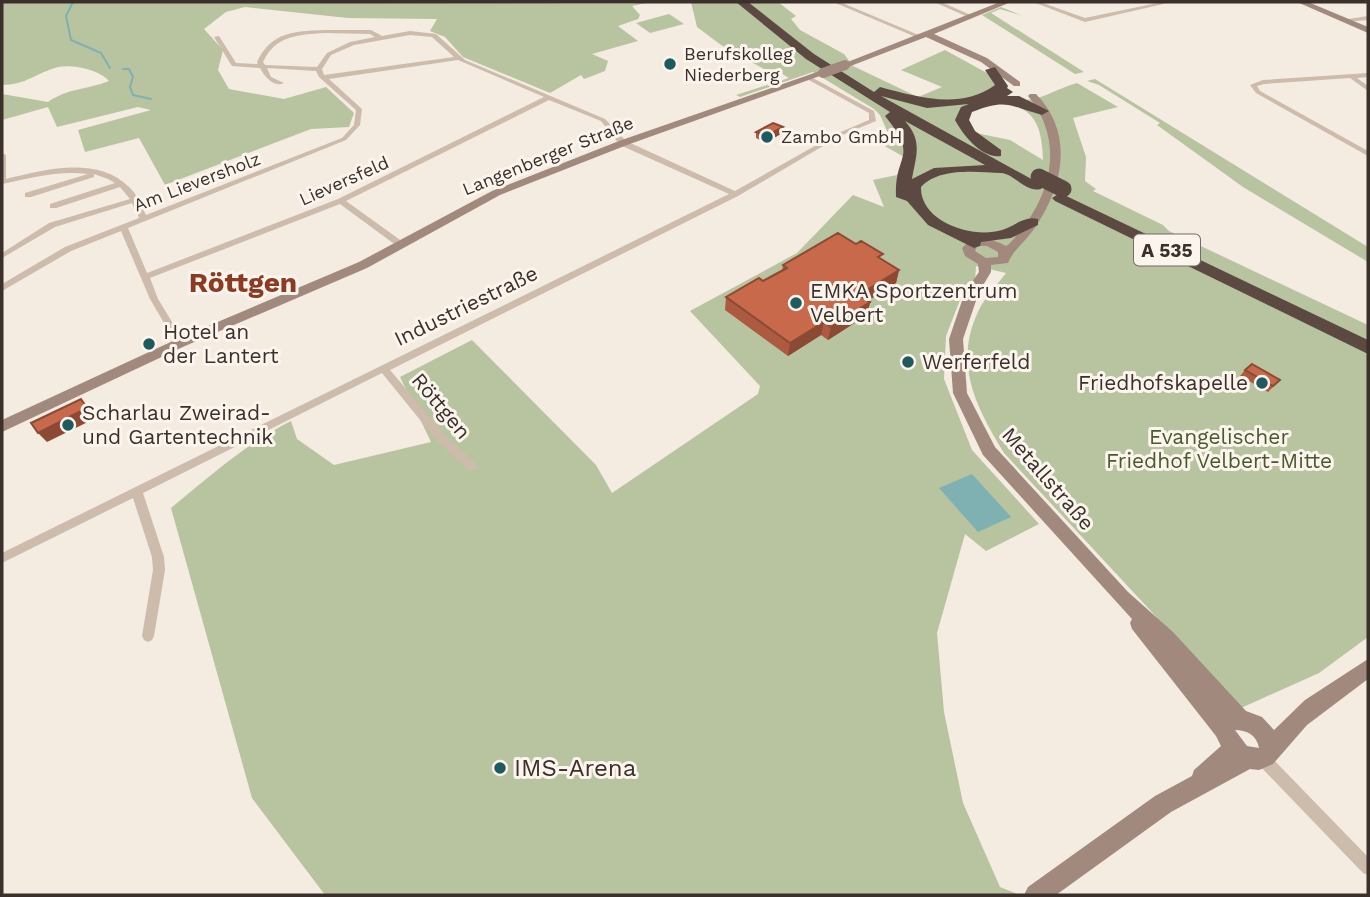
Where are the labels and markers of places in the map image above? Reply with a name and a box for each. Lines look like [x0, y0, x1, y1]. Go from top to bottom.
place label: Berufskolleg Niederberg [684, 43, 793, 85]
marker: Berufskolleg Niederberg [662, 56, 678, 72]
place label: Zambo GmbH [781, 126, 902, 147]
marker: Zambo GmbH [759, 129, 775, 145]
place label: EMKA Sportzentrum Velbert [810, 278, 1018, 327]
marker: EMKA Sportzentrum Velbert [788, 295, 804, 311]
place label: Hotel an der Lantert [163, 319, 279, 368]
marker: Hotel an der Lantert [141, 336, 157, 352]
place label: Werferfeld [922, 349, 1030, 374]
marker: Werferfeld [900, 354, 916, 370]
place label: Friedhofskapelle [1078, 370, 1248, 395]
marker: Friedhofskapelle [1254, 375, 1270, 391]
place label: Scharlau Zweirad- und Gartentechnik [82, 400, 273, 449]
marker: Scharlau Zweirad- und Gartentechnik [60, 417, 76, 433]
place label: IMS-Arena [514, 754, 636, 782]
marker: IMS-Arena [492, 760, 508, 776]

